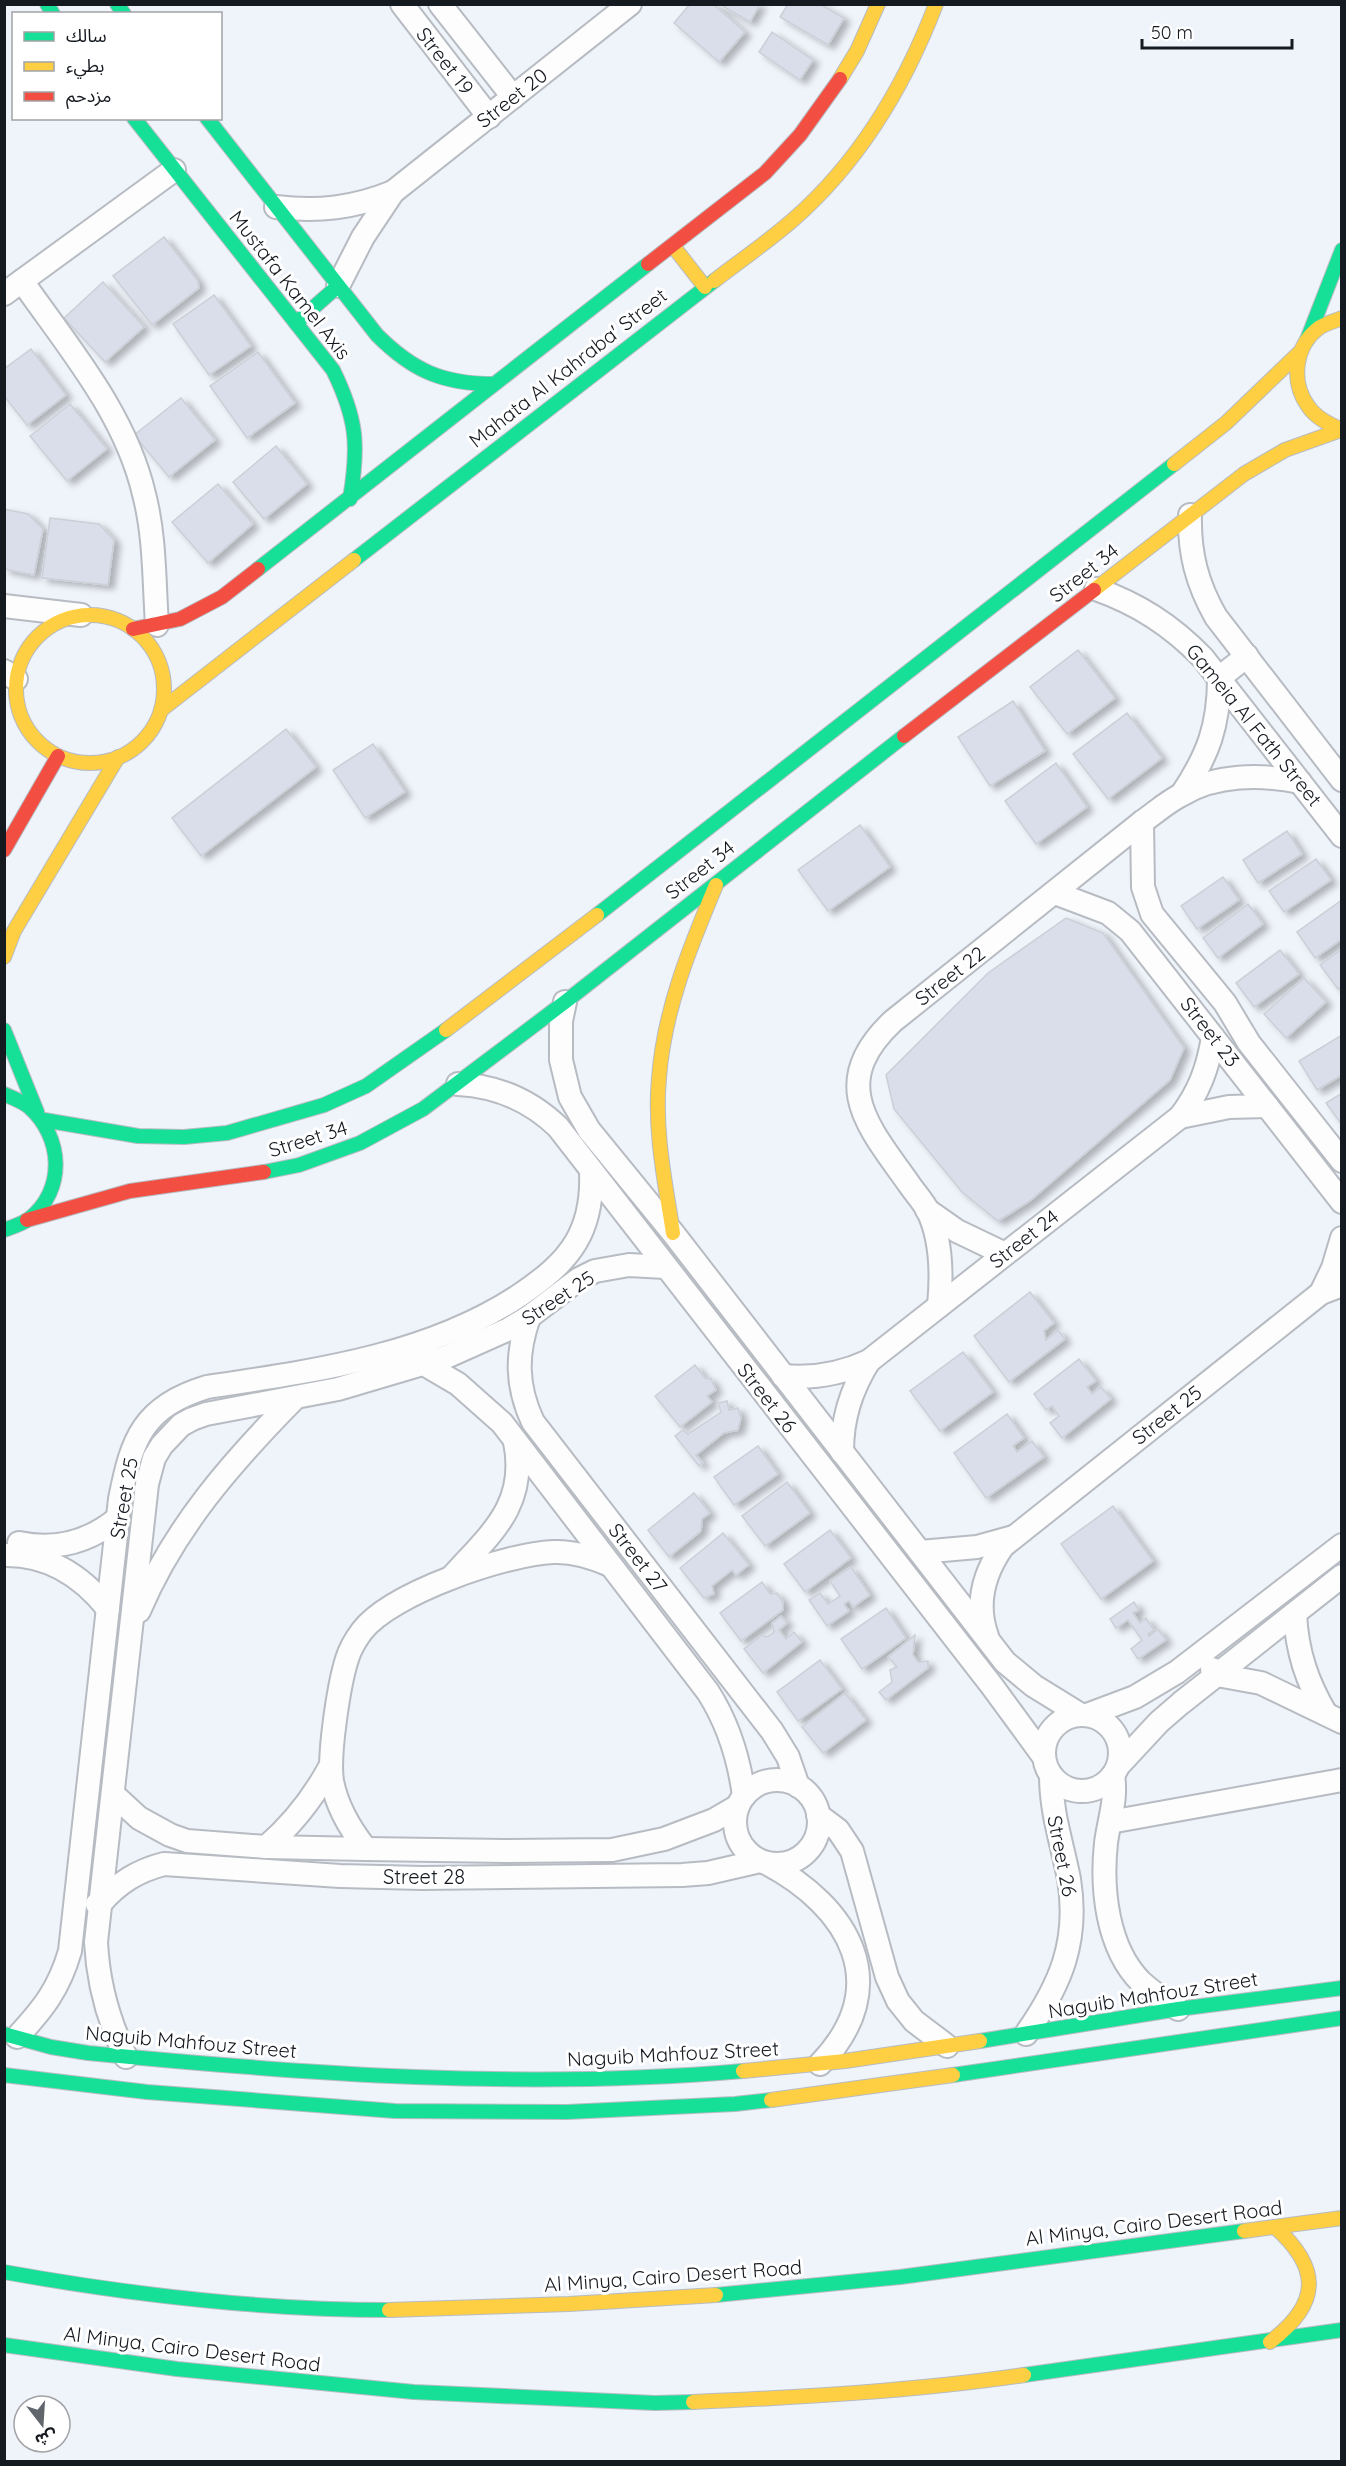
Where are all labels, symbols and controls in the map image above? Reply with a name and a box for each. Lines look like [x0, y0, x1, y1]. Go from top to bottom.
legend [12, 12, 222, 120]
scale bar [1142, 12, 1292, 50]
text: 50 m [1151, 21, 1193, 44]
street label: Street 19 [411, 22, 479, 99]
text: سالك [66, 24, 107, 47]
text: بطيء [66, 54, 104, 79]
street label: Street 20 [471, 62, 552, 133]
text: مزدحم [66, 84, 111, 109]
street label: Mustafa Kamel Axis [224, 205, 356, 364]
street label: Mahata Al Kahraba' Street [464, 282, 672, 453]
street label: Street 34 [1044, 538, 1123, 607]
street label: Gameia Al Fath Street [1181, 638, 1328, 811]
street label: Street 34 [660, 835, 739, 904]
street label: Street 22 [910, 940, 990, 1011]
street label: Street 23 [1175, 992, 1245, 1072]
street label: Street 34 [265, 1115, 350, 1162]
street label: Street 24 [984, 1204, 1063, 1274]
street label: Street 25 [516, 1265, 599, 1330]
street label: Street 26 [732, 1358, 803, 1438]
street label: Street 25 [1127, 1379, 1207, 1450]
street label: Street 25 [104, 1455, 143, 1541]
street label: Street 27 [604, 1518, 673, 1597]
street label: Street 26 [1042, 1813, 1083, 1899]
street label: Street 28 [383, 1864, 465, 1889]
street label: Naguib Mahfouz Street [1046, 1966, 1260, 2023]
street label: Naguib Mahfouz Street [84, 2020, 298, 2063]
street label: Naguib Mahfouz Street [567, 2035, 780, 2072]
street label: Al Minya, Cairo Desert Road [1024, 2194, 1284, 2251]
street label: Al Minya, Cairo Desert Road [543, 2254, 803, 2297]
street label: Al Minya, Cairo Desert Road [62, 2320, 322, 2377]
north arrow [12, 2394, 72, 2454]
text: ش [33, 2426, 60, 2451]

